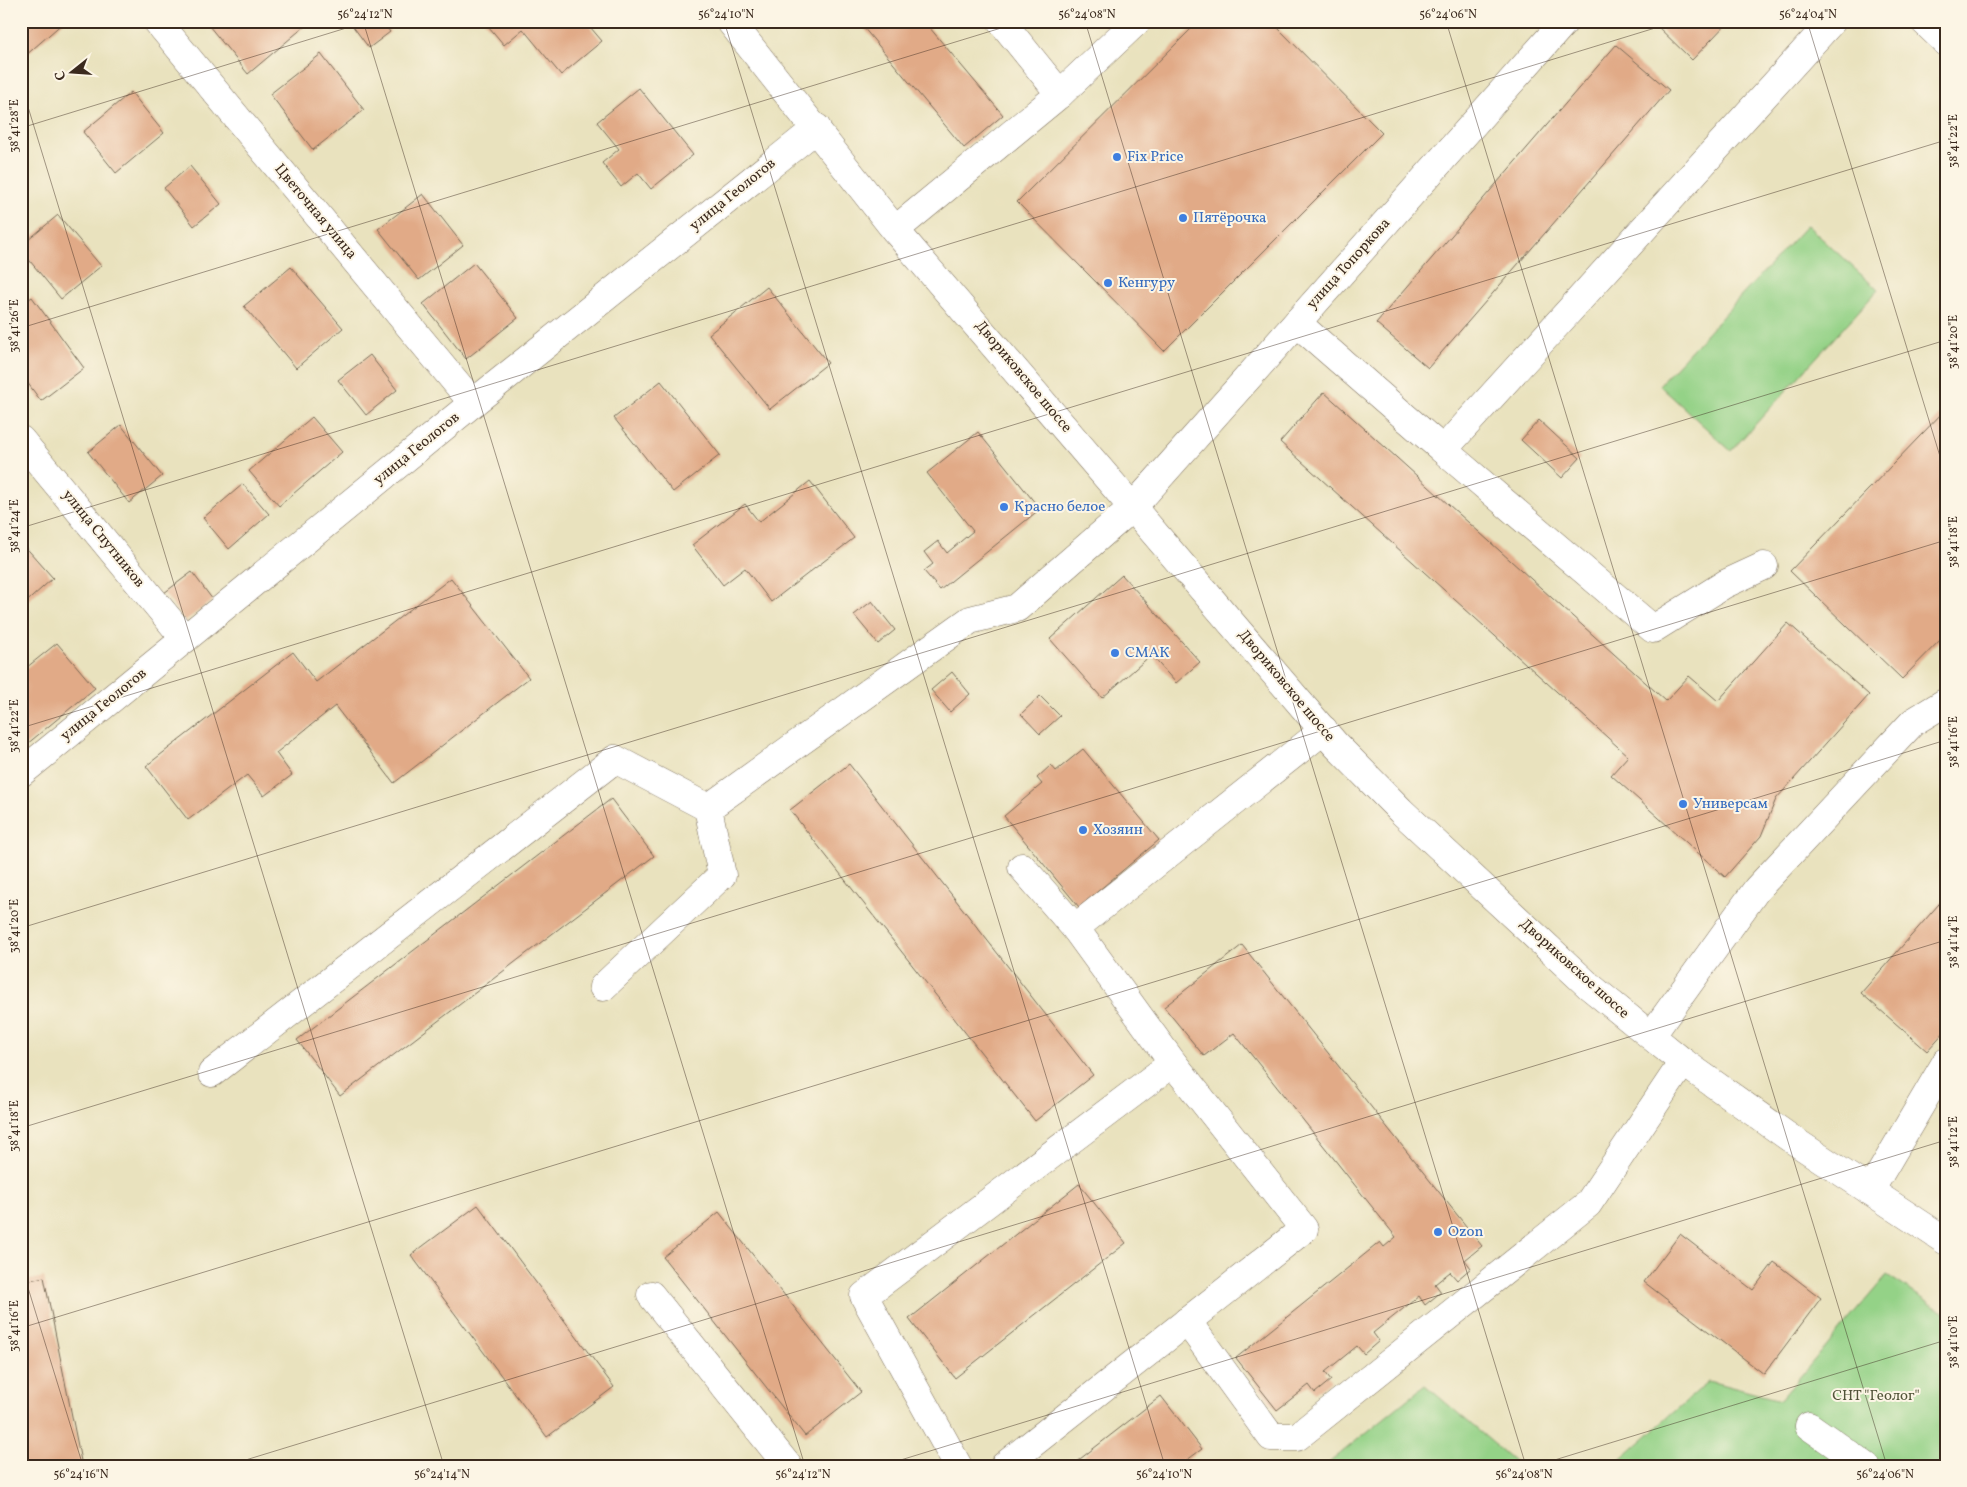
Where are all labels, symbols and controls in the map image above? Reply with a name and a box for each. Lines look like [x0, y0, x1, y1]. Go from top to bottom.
text: 56°24'12"N [337, 7, 393, 23]
text: 56°24'10"N [698, 7, 754, 23]
text: 56°24'08"N [1058, 7, 1116, 23]
text: 56°24'06"N [1419, 7, 1477, 23]
text: 56°24'04"N [1779, 7, 1837, 23]
north arrow [48, 48, 98, 98]
text: С [51, 68, 71, 82]
text: 38°41'28"E [7, 99, 23, 153]
text: 38°41'22"E [1946, 114, 1962, 168]
place label: Fix Price [1127, 147, 1184, 168]
marker: Fix Price [1111, 151, 1123, 163]
street label: улица Геологов [685, 154, 781, 236]
street label: Цветочная улица [269, 160, 361, 264]
place label: Пятёрочка [1193, 208, 1267, 229]
marker: Пятёрочка [1177, 212, 1189, 224]
street label: улица Топоркова [1302, 214, 1396, 314]
place label: Кенгуру [1118, 273, 1175, 294]
marker: Кенгуру [1102, 277, 1114, 289]
text: 38°41'26"E [7, 299, 23, 353]
text: 38°41'20"E [1946, 315, 1962, 369]
street label: Двориковское шоссе [970, 316, 1076, 438]
street label: улица Геологов [369, 408, 465, 490]
street label: улица Спутников [57, 486, 149, 592]
place label: Красно белое [1014, 497, 1105, 518]
text: 38°41'24"E [7, 499, 23, 553]
marker: Красно белое [998, 501, 1010, 513]
text: 38°41'18"E [1946, 516, 1962, 568]
street label: Двориковское шоссе [1233, 625, 1339, 747]
place label: СМАК [1125, 643, 1170, 664]
marker: СМАК [1109, 647, 1121, 659]
street label: улица Геологов [56, 664, 152, 746]
text: 38°41'22"E [7, 699, 23, 753]
text: 38°41'16"E [1946, 716, 1962, 768]
place label: Универсам [1693, 794, 1768, 815]
marker: Универсам [1677, 798, 1689, 810]
place label: Хозяин [1093, 820, 1143, 841]
marker: Хозяин [1077, 824, 1089, 836]
text: 38°41'20"E [7, 899, 23, 953]
street label: Двориковское шоссе [1515, 914, 1633, 1024]
text: 38°41'14"E [1946, 916, 1962, 968]
text: 38°41'18"E [7, 1100, 23, 1152]
text: 38°41'12"E [1946, 1116, 1962, 1168]
place label: Ozon [1448, 1222, 1483, 1243]
marker: Ozon [1432, 1226, 1444, 1238]
text: 38°41'16"E [7, 1300, 23, 1352]
text: 38°41'10"E [1946, 1316, 1962, 1368]
park label: СНТ "Геолог" [1832, 1386, 1920, 1407]
text: 56°24'16"N [53, 1467, 109, 1483]
text: 56°24'14"N [414, 1467, 470, 1483]
text: 56°24'12"N [775, 1467, 831, 1483]
text: 56°24'10"N [1136, 1467, 1192, 1483]
text: 56°24'08"N [1495, 1467, 1553, 1483]
text: 56°24'06"N [1856, 1467, 1914, 1483]

